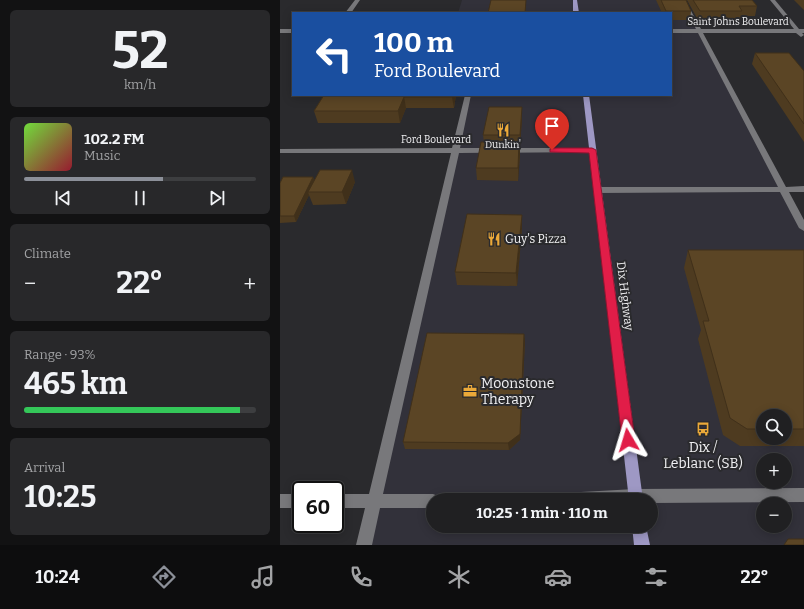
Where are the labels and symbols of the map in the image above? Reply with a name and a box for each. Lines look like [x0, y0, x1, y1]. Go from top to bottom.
street label: Saint Johns Boulevard [687, 16, 789, 28]
pin [535, 109, 569, 150]
restaurant icon: Dunkin' [495, 122, 511, 138]
street label: Ford Boulevard [401, 134, 471, 146]
place label: Dunkin' [485, 139, 521, 151]
restaurant icon: Guy's Pizza [486, 231, 502, 247]
place label: Guy's Pizza [505, 232, 567, 246]
street label: Dix Highway [614, 261, 636, 332]
place label: Moonstone Therapy [481, 375, 554, 408]
office icon: Moonstone Therapy [462, 383, 478, 399]
position arrow [607, 419, 649, 461]
bus stop icon: Dix / Leblanc (SB) [695, 421, 711, 437]
place label: Dix / Leblanc (SB) [663, 439, 743, 472]
speed limit sign: 60 [292, 481, 344, 533]

